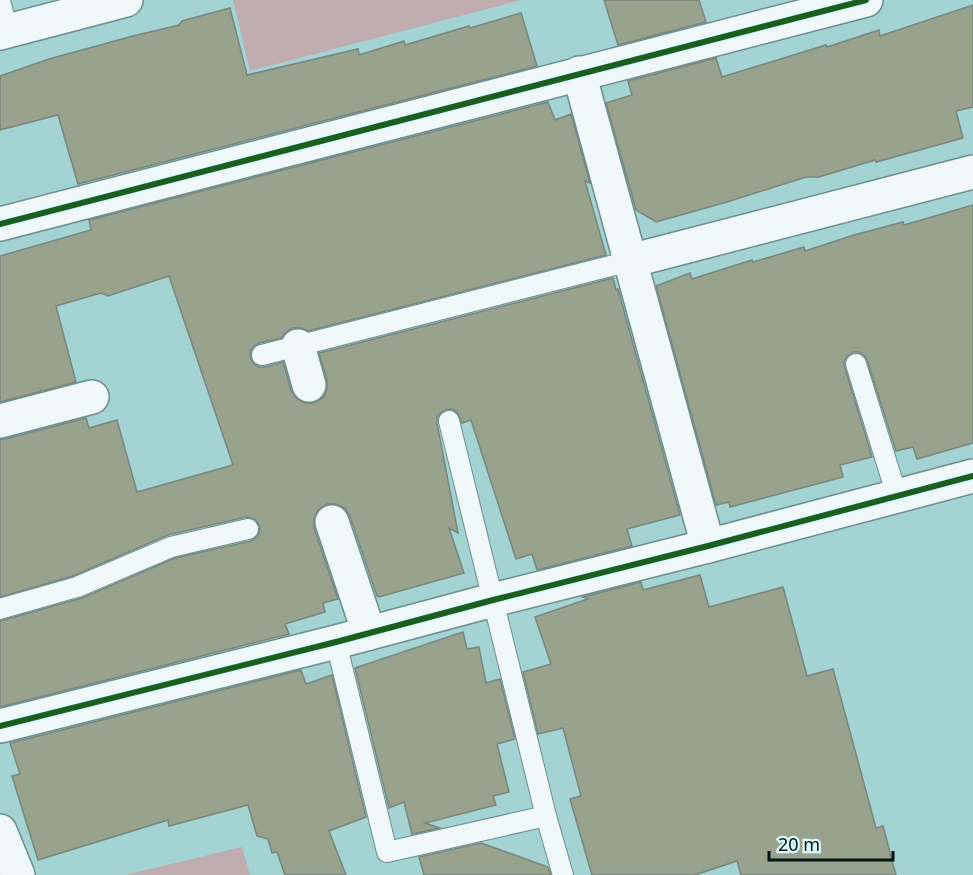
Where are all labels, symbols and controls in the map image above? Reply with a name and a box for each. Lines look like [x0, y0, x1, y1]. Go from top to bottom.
scale bar [769, 824, 894, 862]
text: 20 m [778, 832, 820, 856]

